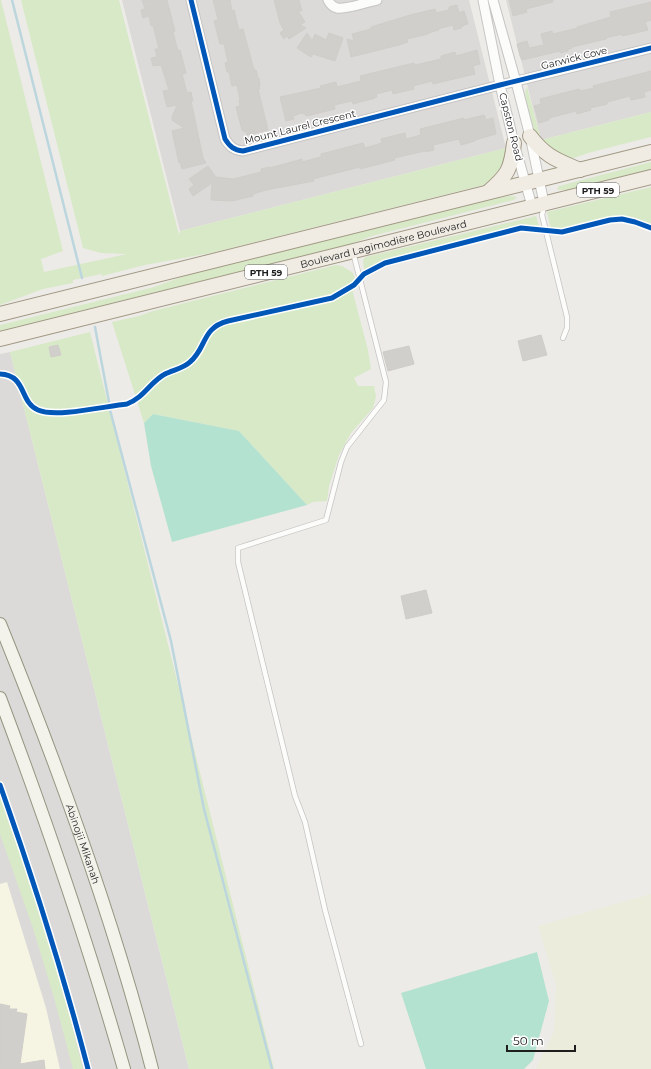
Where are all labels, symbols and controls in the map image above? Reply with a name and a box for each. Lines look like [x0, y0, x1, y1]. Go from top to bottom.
street label: Garwick Cove [540, 44, 608, 72]
street label: Capston Road [496, 91, 526, 163]
street label: Mount Laurel Crescent [243, 107, 357, 147]
road number: PTH 59 [577, 183, 619, 197]
street label: Boulevard Lagimodière Boulevard [299, 217, 468, 271]
road number: PTH 59 [245, 265, 287, 279]
street label: Abinojii Mikanah [63, 802, 103, 885]
scale bar [507, 1027, 575, 1053]
text: 50 m [513, 1033, 544, 1048]

